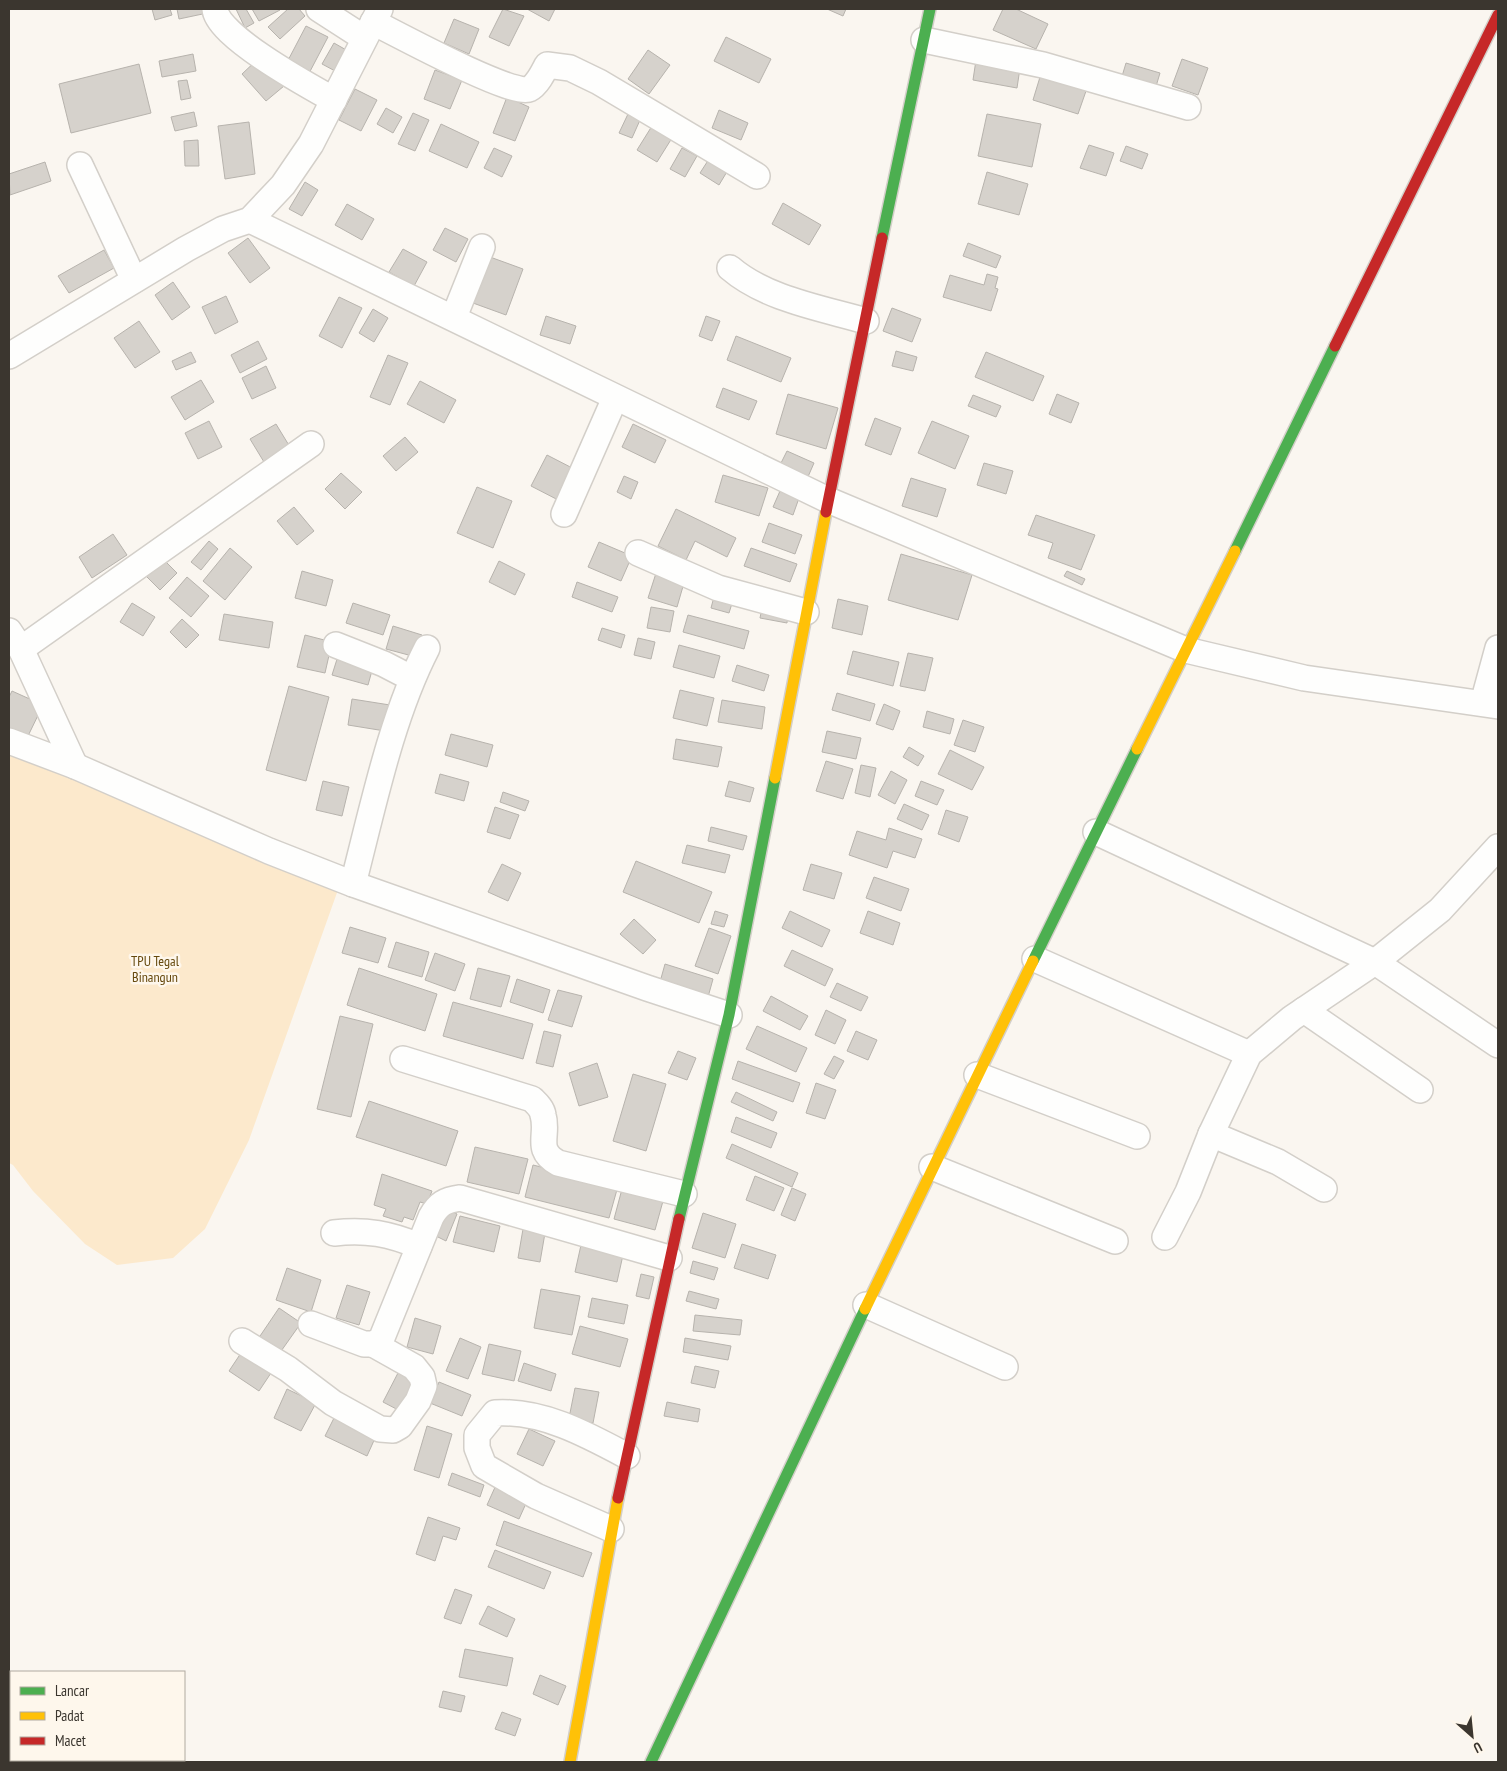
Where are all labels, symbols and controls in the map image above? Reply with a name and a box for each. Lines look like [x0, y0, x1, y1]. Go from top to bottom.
park label: TPU Tegal Binangun [131, 952, 180, 986]
legend [10, 1671, 185, 1761]
text: Lancar [55, 1681, 90, 1700]
text: Padat [55, 1706, 84, 1725]
north arrow [1447, 1711, 1497, 1761]
text: Macet [55, 1731, 86, 1750]
text: U [1471, 1738, 1485, 1757]

